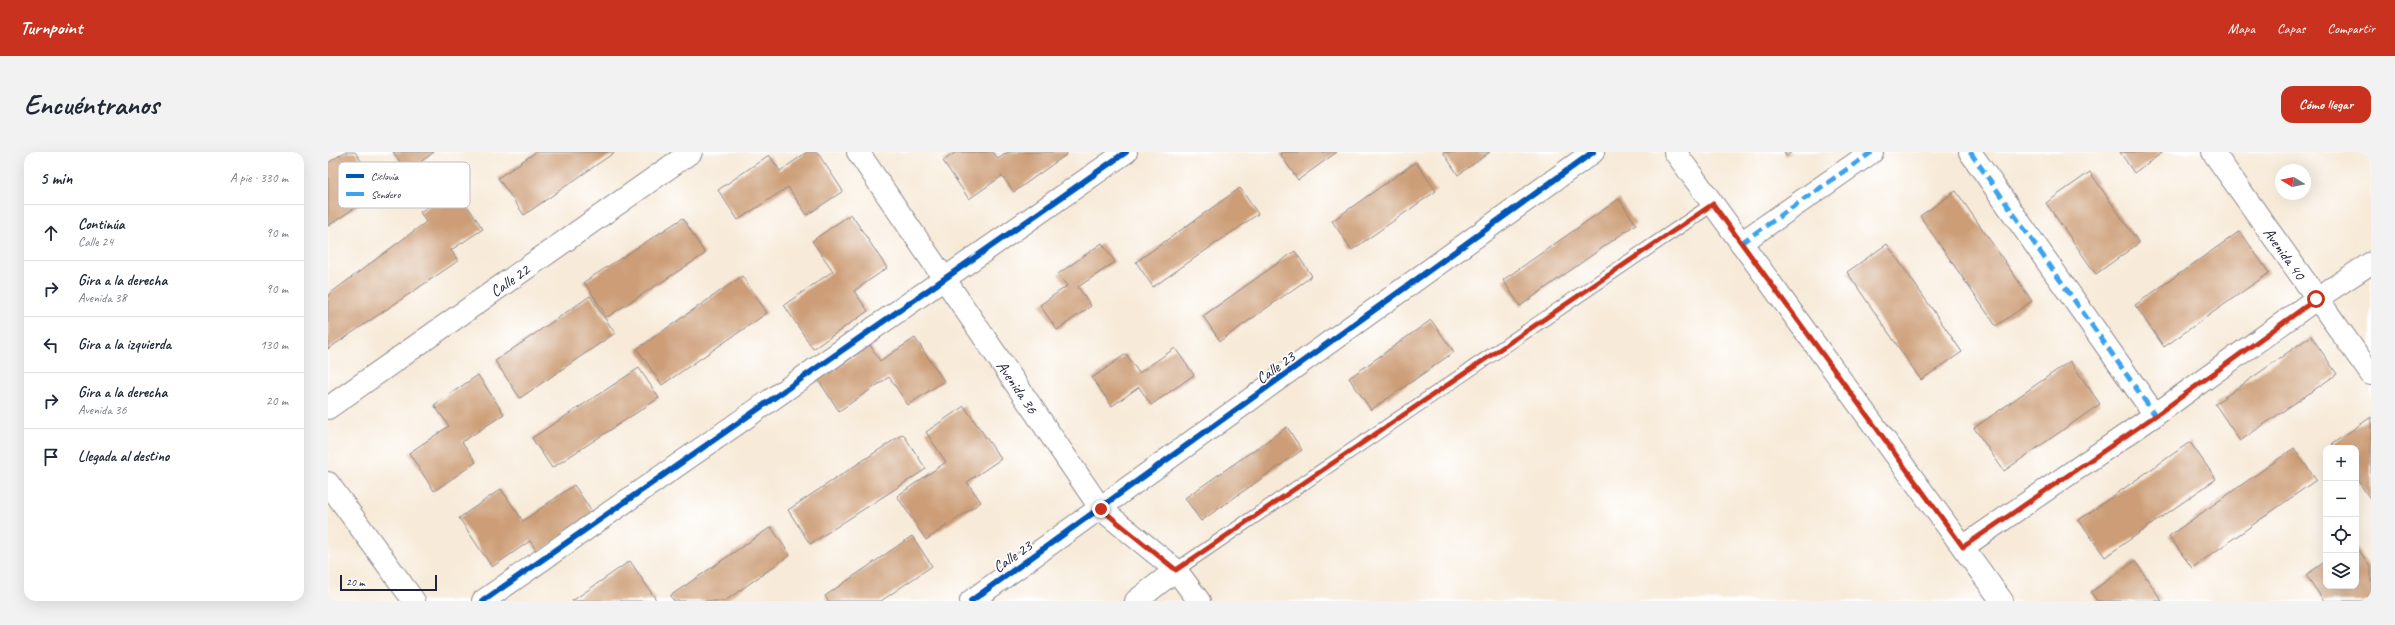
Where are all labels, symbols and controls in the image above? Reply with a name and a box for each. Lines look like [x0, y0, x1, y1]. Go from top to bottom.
text: Turnpoint [20, 16, 82, 40]
text: Mapa [2228, 20, 2255, 37]
text: Capas [2277, 20, 2305, 37]
text: Compartir [2327, 20, 2375, 37]
button: Cómo llegar [2281, 86, 2371, 123]
text: Encuéntranos [24, 87, 159, 122]
legend [338, 162, 470, 208]
north arrow [2275, 164, 2311, 200]
text: 5 min [40, 168, 72, 189]
text: Ciclovía [371, 169, 400, 183]
text: A pie · 330 m [230, 170, 288, 186]
text: Sendero [371, 187, 402, 201]
text: Continúa [78, 215, 125, 234]
icon: ahead [40, 222, 62, 244]
street label: Avenida 40 [2259, 223, 2311, 285]
text: 90 m [266, 225, 288, 241]
text: Calle 24 [78, 234, 113, 250]
street label: Calle 22 [486, 259, 535, 302]
text: Gira a la derecha [78, 271, 167, 290]
icon: right [40, 278, 62, 300]
text: 90 m [266, 281, 288, 297]
text: Avenida 38 [78, 290, 127, 306]
route start [2307, 290, 2325, 308]
icon: left [40, 334, 62, 356]
text: Gira a la izquierda [78, 335, 171, 354]
text: 130 m [260, 337, 288, 353]
street label: Calle 23 [1252, 346, 1300, 389]
street label: Avenida 36 [992, 357, 1043, 418]
text: Gira a la derecha [78, 383, 167, 402]
icon: right [40, 390, 62, 412]
text: 20 m [266, 393, 288, 409]
text: Avenida 36 [78, 402, 127, 418]
map controls [2323, 445, 2359, 589]
button: + [2323, 445, 2359, 481]
icon: arrive [40, 446, 62, 468]
text: Llegada al destino [78, 447, 169, 466]
button: − [2323, 481, 2359, 517]
route end [1092, 500, 1110, 518]
button: locate [2323, 517, 2359, 553]
street label: Calle 23 [989, 535, 1038, 577]
button: layers [2323, 553, 2359, 589]
scale bar [340, 573, 437, 592]
text: 20 m [346, 575, 365, 589]

